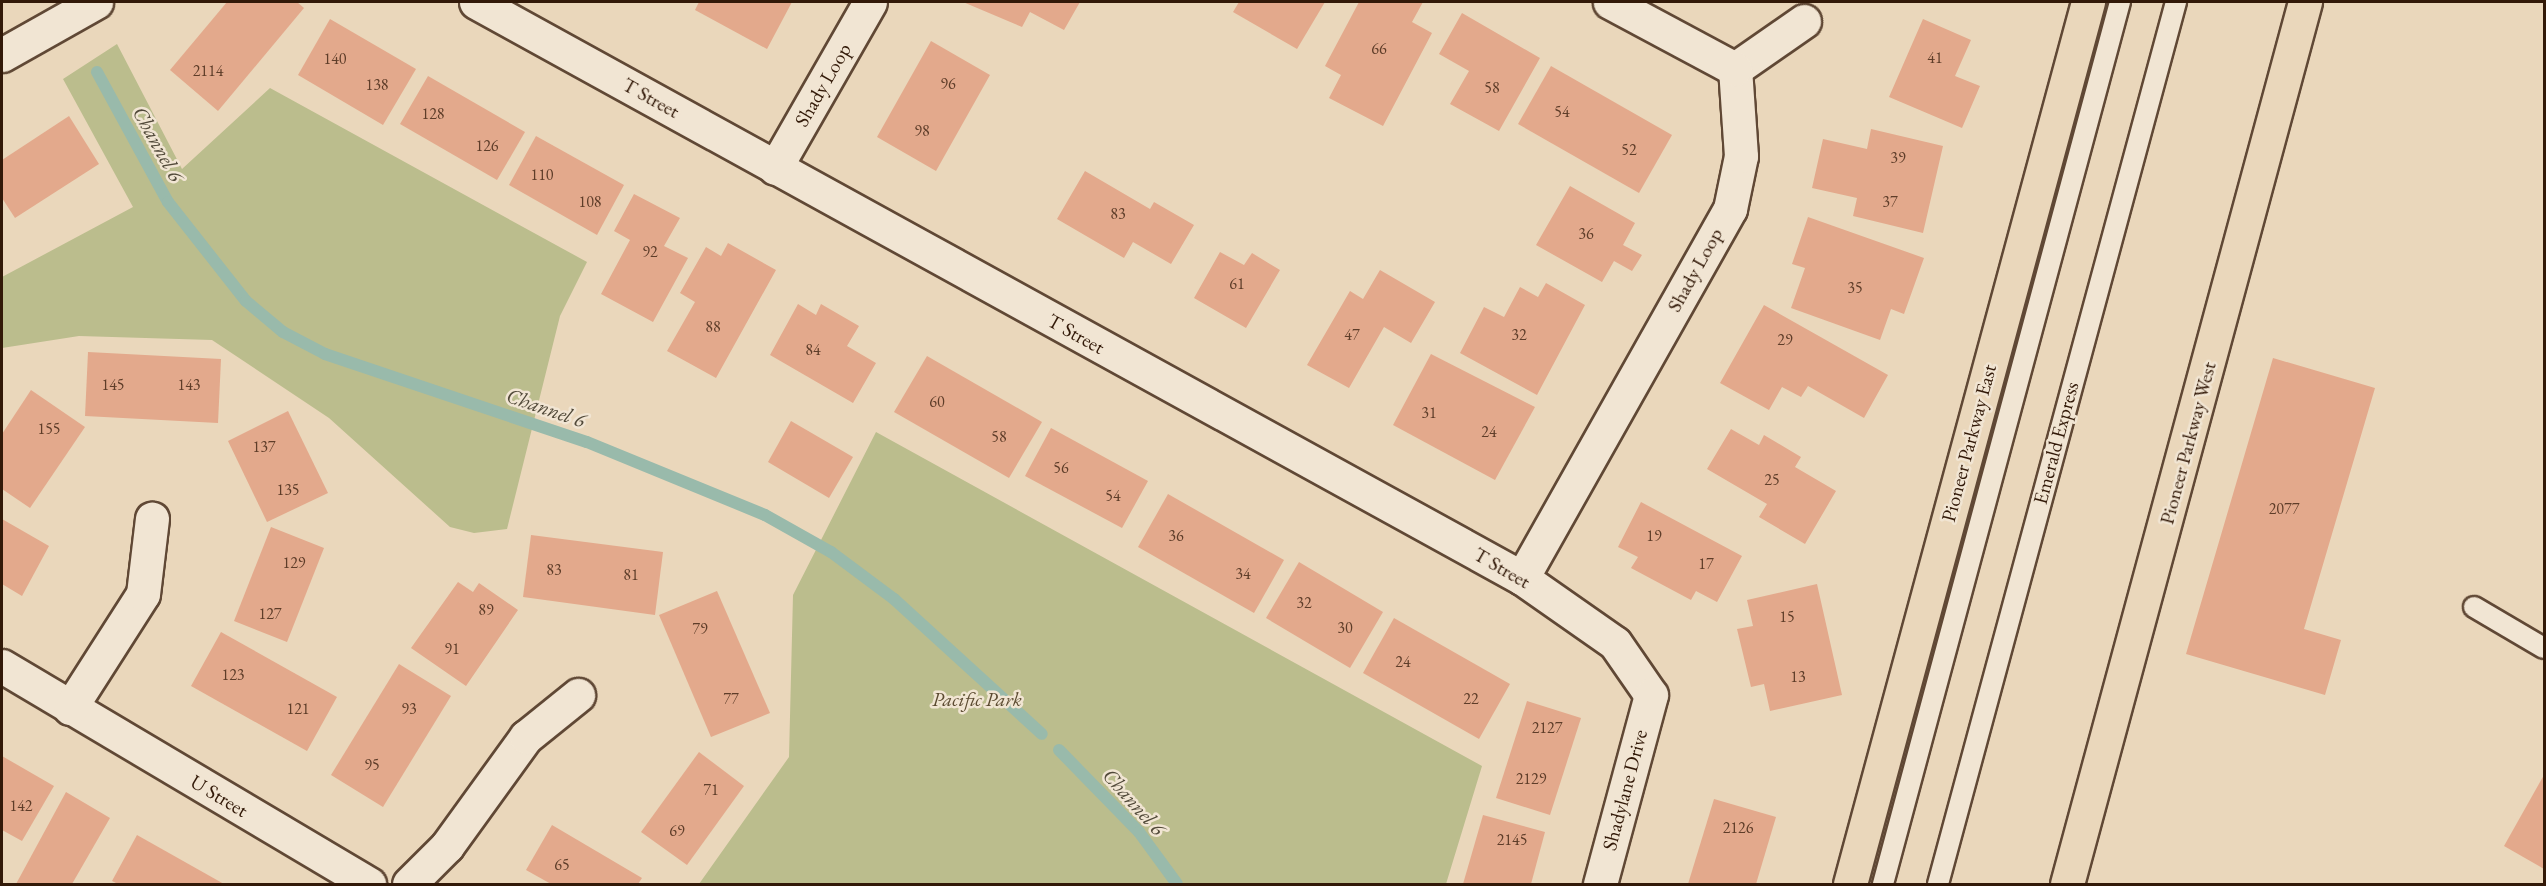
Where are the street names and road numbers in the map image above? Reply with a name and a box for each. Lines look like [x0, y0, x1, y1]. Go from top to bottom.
street label: Shady Loop [790, 39, 856, 131]
street label: T Street [618, 73, 684, 123]
street label: Shady Loop [1662, 224, 1728, 316]
street label: T Street [1043, 309, 1109, 359]
street label: Pioneer Parkway West [2155, 359, 2221, 527]
street label: Pioneer Parkway East [1936, 362, 2002, 524]
street label: Emerald Express [2028, 379, 2084, 507]
street label: T Street [1469, 542, 1535, 594]
street label: Shadylane Drive [1597, 727, 1653, 853]
street label: U Street [186, 770, 252, 822]

